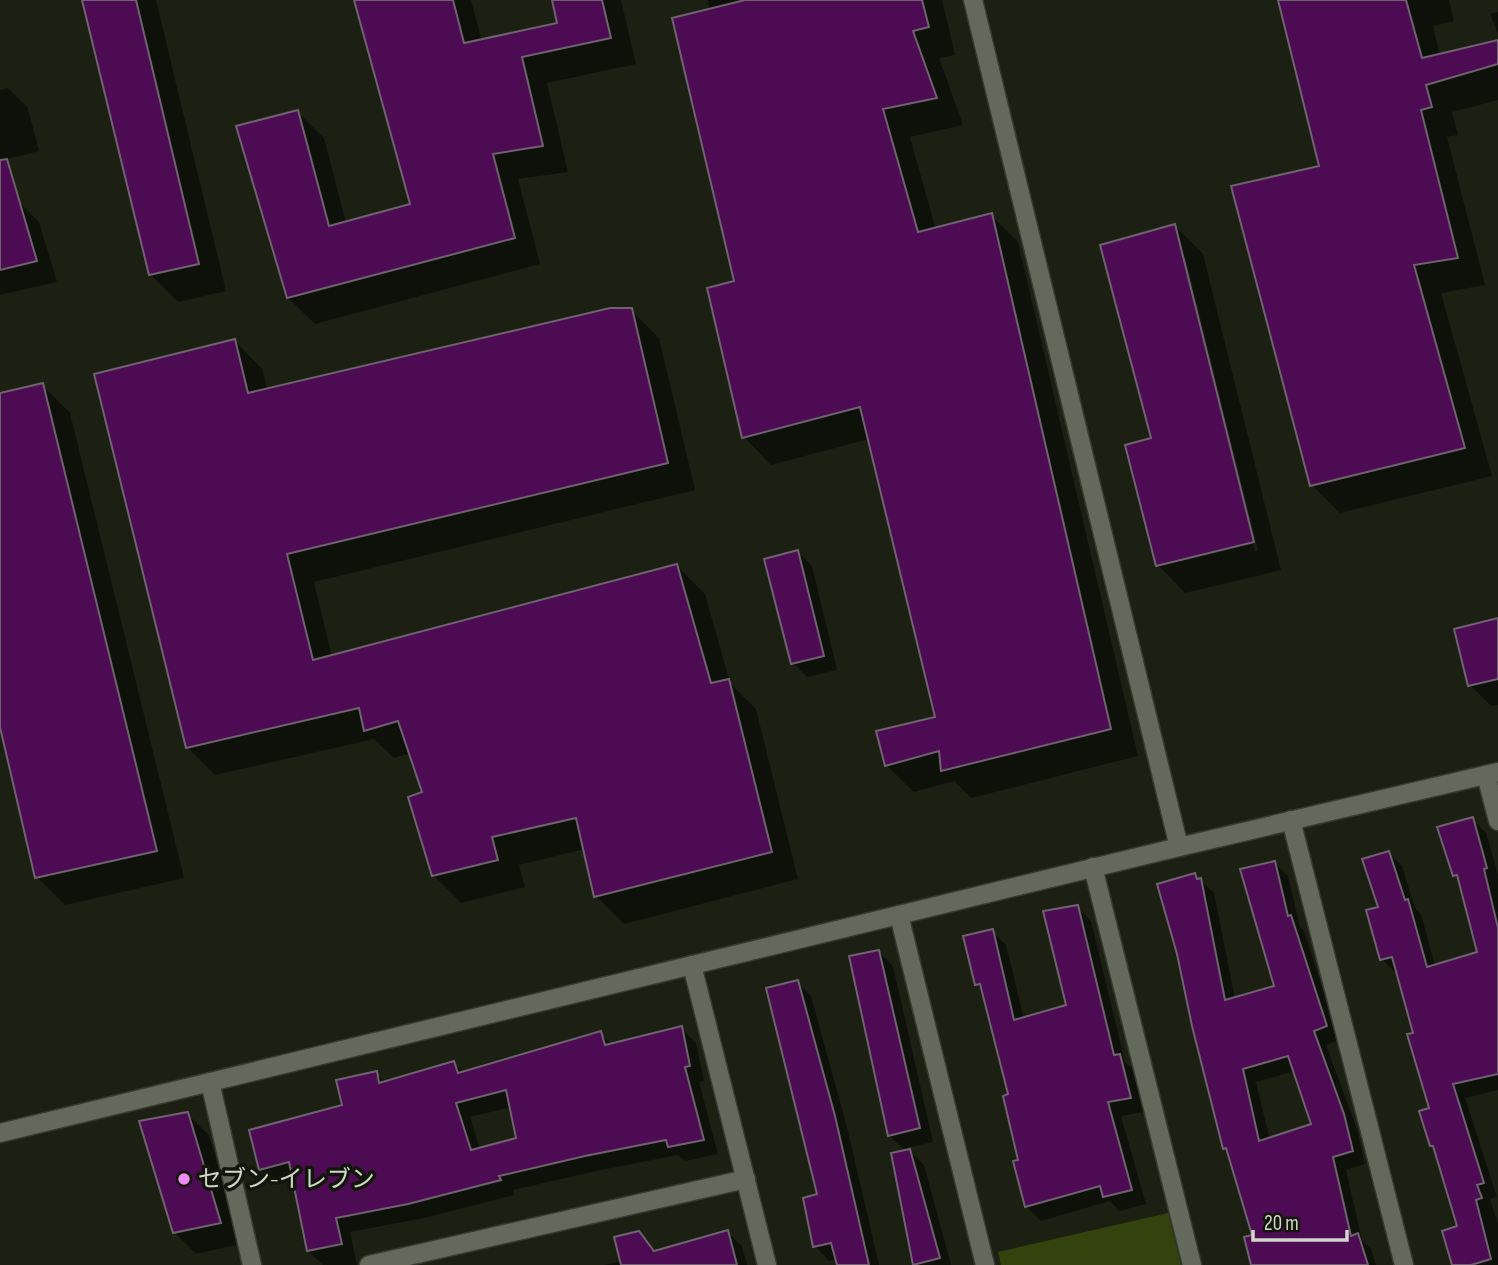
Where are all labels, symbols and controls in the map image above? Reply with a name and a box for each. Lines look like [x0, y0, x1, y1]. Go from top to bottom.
place label: セブン-イレブン [198, 1165, 375, 1194]
marker: セブン-イレブン [176, 1171, 192, 1187]
scale bar [1253, 1198, 1348, 1242]
text: 20 m [1264, 1211, 1299, 1236]

